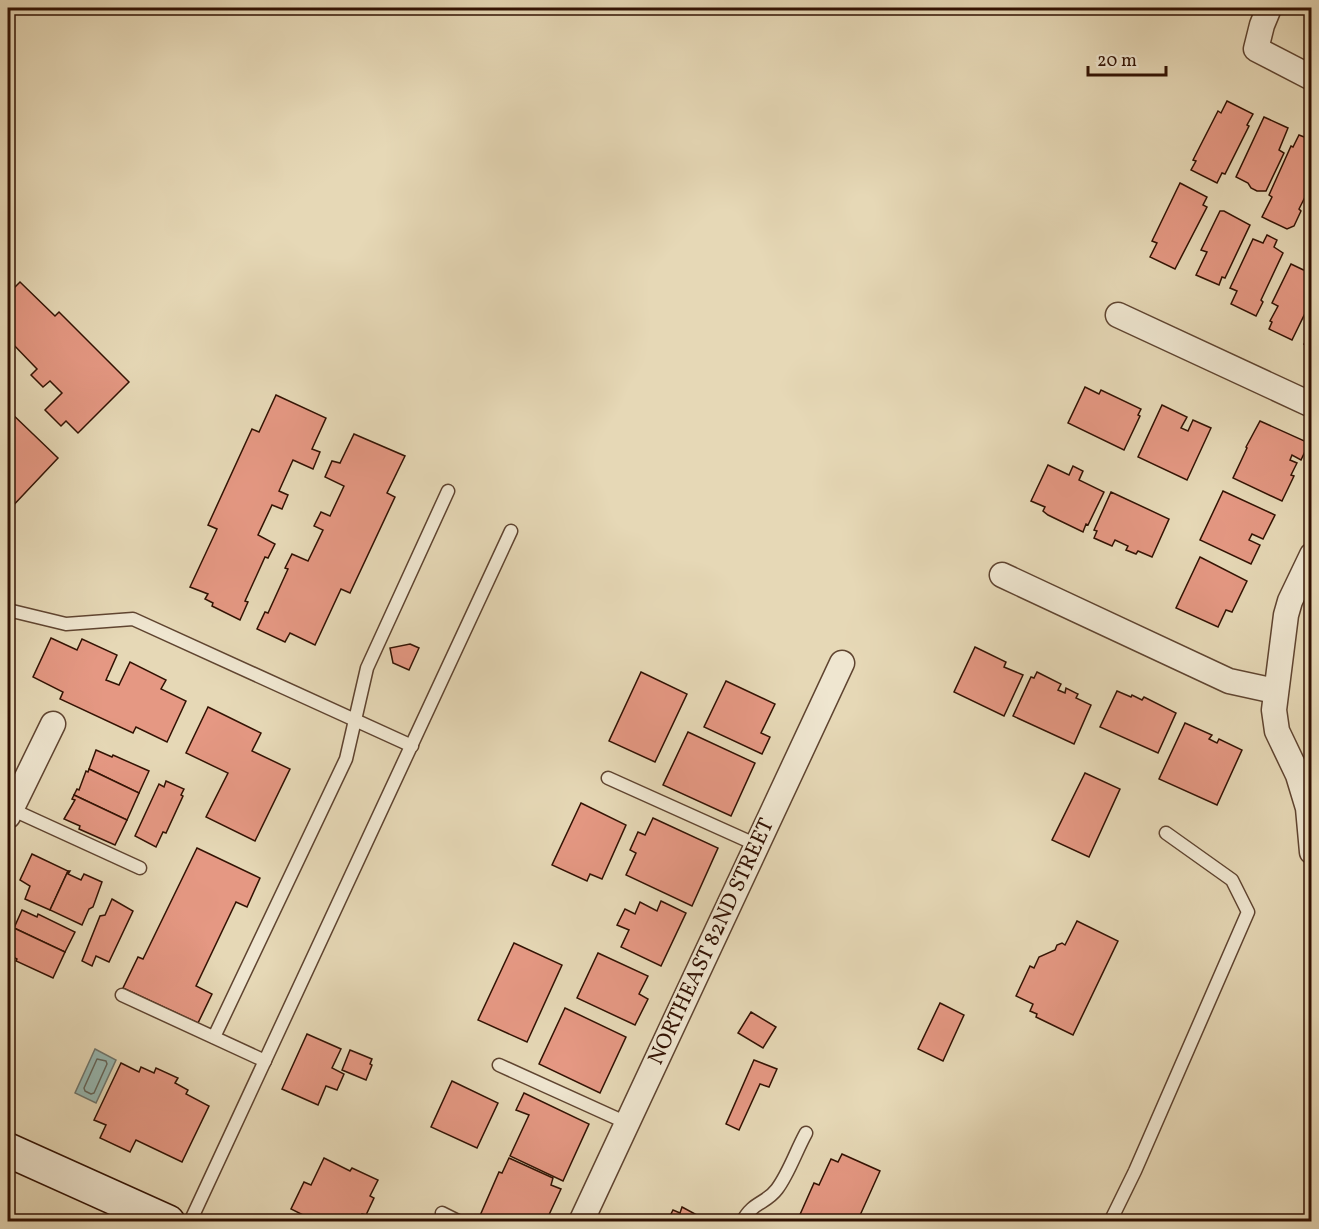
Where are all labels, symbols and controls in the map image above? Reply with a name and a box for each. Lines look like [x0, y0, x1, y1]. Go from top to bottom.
scale bar [1088, 39, 1166, 77]
text: 20 m [1097, 49, 1137, 74]
street label: NORTHEAST 82ND STREET [641, 814, 783, 1070]

